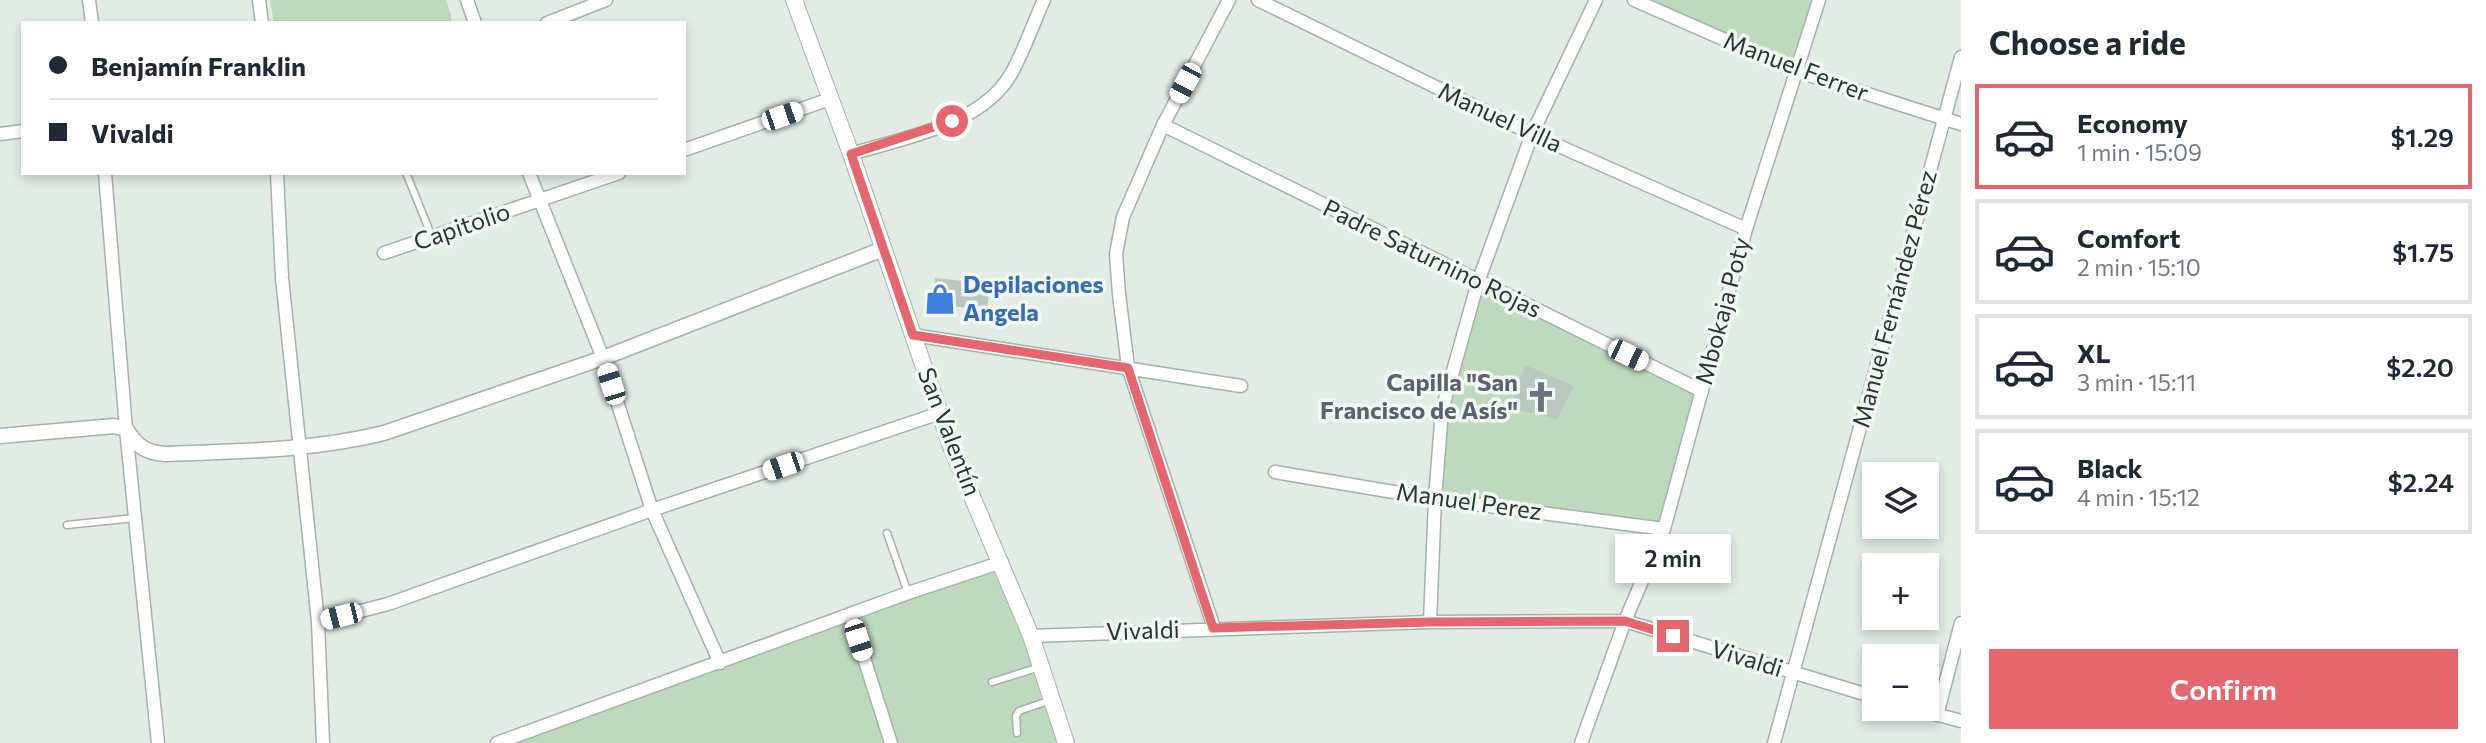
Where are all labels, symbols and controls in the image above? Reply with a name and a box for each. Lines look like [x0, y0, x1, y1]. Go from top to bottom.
text: Choose a ride [1989, 22, 2186, 62]
street label: Manuel Ferrer [1720, 25, 1873, 107]
text: Benjamín Franklin [91, 50, 306, 81]
car [1166, 60, 1205, 106]
street label: Manuel Villa [1434, 75, 1567, 158]
car [759, 99, 806, 133]
route start [936, 105, 968, 137]
icon: car [1993, 105, 2056, 168]
text: Economy [2077, 107, 2188, 138]
text: Vivaldi [91, 117, 174, 148]
text: $1.29 [2391, 121, 2454, 152]
text: 1 min · 15:09 [2077, 138, 2202, 166]
street label: Manuel Fernández Pérez [1845, 167, 1942, 431]
street label: Padre Saturnino Rojas [1319, 192, 1547, 323]
street label: Capitolio [410, 196, 513, 256]
icon: car [1993, 220, 2056, 283]
text: Comfort [2077, 222, 2180, 253]
street label: Mbokaja Poty [1688, 234, 1755, 387]
text: $1.75 [2392, 236, 2454, 267]
text: 2 min · 15:10 [2077, 253, 2201, 281]
place label: Depilaciones Angela [963, 269, 1104, 326]
shop icon: Depilaciones Angela [923, 282, 957, 316]
icon: car [1993, 335, 2056, 398]
car [1605, 336, 1652, 374]
text: XL [2077, 337, 2111, 368]
text: $2.20 [2386, 351, 2454, 382]
car [595, 361, 628, 407]
street label: San Valentín [913, 363, 988, 500]
place label: Capilla "San Francisco de Asís" [1320, 367, 1518, 424]
text: 3 min · 15:11 [2077, 368, 2196, 396]
church icon: Capilla "San Francisco de Asís" [1524, 380, 1558, 414]
car [760, 449, 807, 483]
icon: car [1993, 450, 2056, 513]
text: Black [2077, 452, 2143, 483]
map controls [1862, 462, 1939, 721]
button: layers [1862, 462, 1939, 539]
text: $2.24 [2388, 466, 2454, 497]
street label: Manuel Perez [1394, 476, 1544, 525]
text: 4 min · 15:12 [2077, 483, 2200, 511]
callout: 2 min [1615, 534, 1731, 584]
text: 2 min [1645, 544, 1701, 572]
button: + [1862, 553, 1939, 630]
car [319, 601, 364, 631]
street label: Vivaldi [1106, 614, 1180, 645]
car [842, 617, 875, 663]
route end [1657, 620, 1689, 652]
street label: Vivaldi [1708, 633, 1787, 682]
button: − [1862, 644, 1939, 721]
button: Confirm [1989, 649, 2458, 729]

